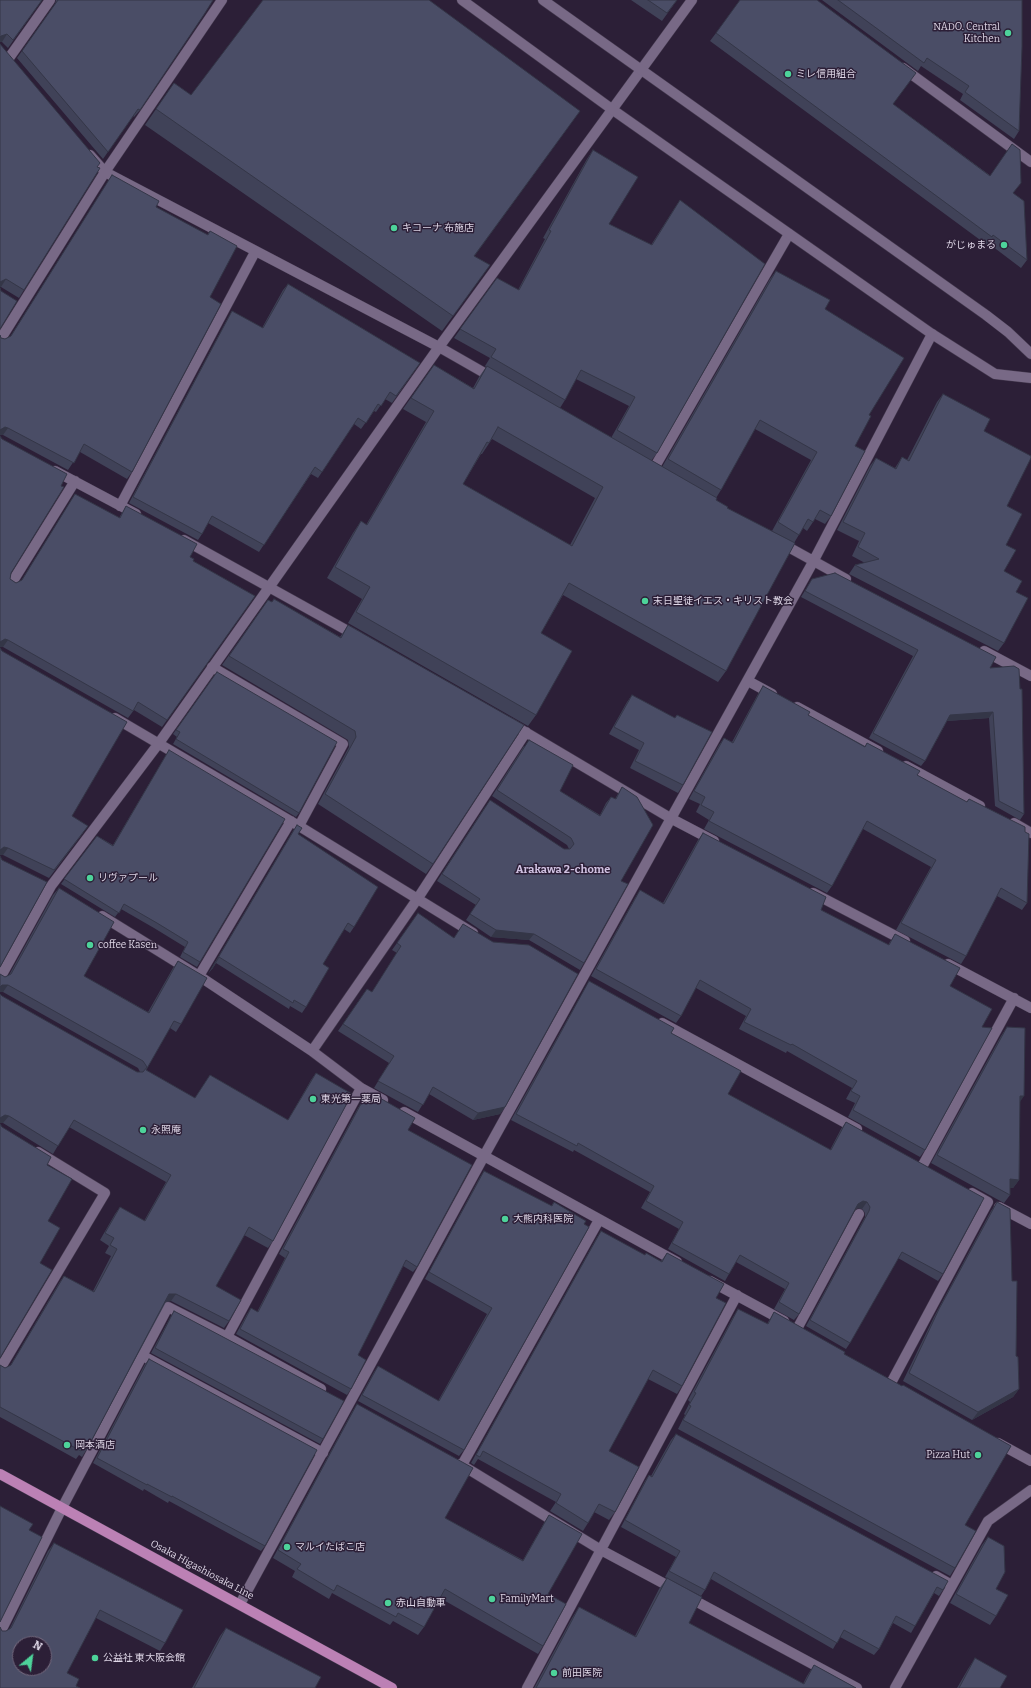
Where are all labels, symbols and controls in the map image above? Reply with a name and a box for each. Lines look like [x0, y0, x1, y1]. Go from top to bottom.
place label: NADO. Central Kitchen [933, 21, 1000, 44]
marker: NADO. Central Kitchen [1003, 28, 1013, 38]
place label: ミレ信用組合 [796, 68, 856, 80]
marker: ミレ信用組合 [783, 69, 793, 79]
place label: キコーナ 布施店 [402, 222, 474, 234]
marker: キコーナ 布施店 [389, 223, 399, 233]
place label: がじゅまる [946, 239, 996, 251]
marker: がじゅまる [999, 240, 1009, 250]
place label: 末日聖徒イエス・キリスト教会 [653, 595, 793, 607]
marker: 末日聖徒イエス・キリスト教会 [640, 596, 650, 606]
district label: Arakawa 2-chome [516, 863, 610, 877]
place label: リヴァプール [98, 872, 158, 884]
marker: リヴァプール [85, 873, 95, 883]
place label: coffee Kasen [98, 939, 157, 951]
marker: coffee Kasen [85, 940, 95, 950]
place label: 東光第一薬局 [321, 1093, 381, 1105]
marker: 東光第一薬局 [308, 1094, 318, 1104]
place label: 永照庵 [151, 1124, 181, 1136]
marker: 永照庵 [138, 1125, 148, 1135]
place label: 大熊内科医院 [513, 1213, 573, 1225]
marker: 大熊内科医院 [500, 1214, 510, 1224]
place label: 岡本酒店 [75, 1439, 115, 1451]
marker: 岡本酒店 [62, 1440, 72, 1450]
place label: Pizza Hut [926, 1449, 970, 1461]
marker: Pizza Hut [973, 1450, 983, 1460]
street label: Osaka Higashiosaka Line [148, 1538, 256, 1602]
place label: マルイたばこ店 [295, 1541, 365, 1553]
marker: マルイたばこ店 [282, 1542, 292, 1552]
place label: FamilyMart [500, 1593, 554, 1605]
marker: FamilyMart [487, 1594, 497, 1604]
place label: 赤山自動車 [396, 1597, 446, 1609]
marker: 赤山自動車 [383, 1598, 393, 1608]
north arrow [12, 1636, 52, 1676]
text: N [31, 1638, 44, 1654]
place label: 公益社 東大阪会館 [103, 1652, 185, 1664]
marker: 公益社 東大阪会館 [90, 1653, 100, 1663]
place label: 前田医院 [562, 1667, 602, 1679]
marker: 前田医院 [549, 1668, 559, 1678]

